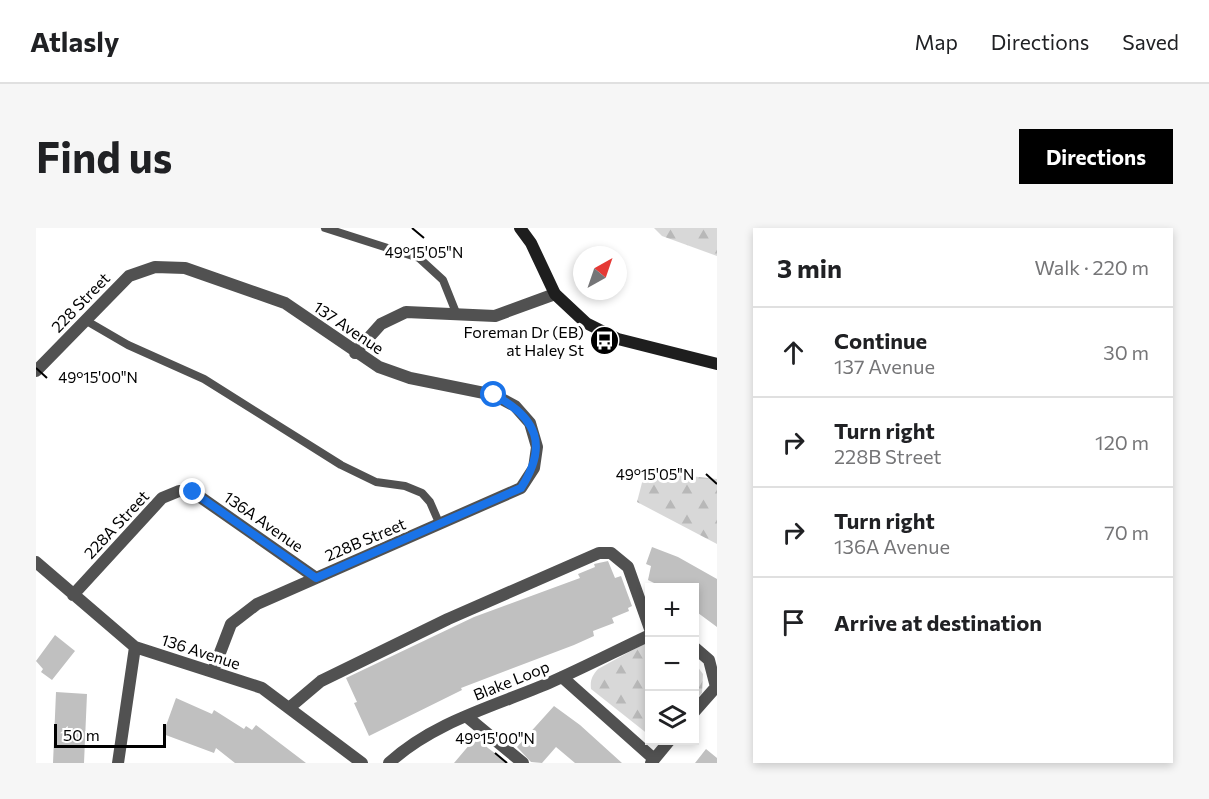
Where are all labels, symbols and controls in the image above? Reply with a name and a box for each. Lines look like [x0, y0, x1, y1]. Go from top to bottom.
text: Atlasly [30, 24, 119, 58]
text: Map [915, 29, 958, 54]
text: Directions [991, 29, 1089, 54]
text: Saved [1122, 29, 1179, 54]
button: Directions [1019, 129, 1173, 184]
text: Find us [36, 130, 172, 182]
text: 49°15'05"N [385, 243, 463, 261]
north arrow [573, 246, 627, 300]
text: 3 min [777, 252, 842, 283]
text: Walk · 220 m [1034, 255, 1149, 279]
street label: 228 Street [47, 268, 113, 336]
street label: 137 Avenue [310, 297, 388, 357]
place label: Foreman Dr (EB) at Haley St [463, 322, 584, 359]
bus stop icon: Foreman Dr (EB) at Haley St [589, 324, 621, 356]
text: Continue [834, 327, 927, 354]
icon: ahead [777, 336, 810, 369]
text: 30 m [1103, 340, 1149, 364]
text: 137 Avenue [834, 354, 935, 378]
text: 49°15'00"N [58, 368, 138, 386]
route start [480, 381, 506, 407]
text: Turn right [834, 417, 935, 444]
icon: right [777, 426, 810, 459]
text: 120 m [1095, 430, 1149, 454]
text: 228B Street [834, 444, 942, 468]
text: 49°15'05"N [616, 465, 694, 483]
route end [179, 478, 205, 504]
street label: 228A Street [80, 486, 153, 562]
street label: 136A Avenue [221, 487, 307, 555]
text: Turn right [834, 507, 935, 534]
street label: 228B Street [322, 513, 409, 565]
icon: right [777, 516, 810, 549]
text: 70 m [1104, 520, 1149, 544]
text: 136A Avenue [834, 534, 950, 558]
map controls [645, 583, 699, 745]
button: + [645, 583, 699, 637]
icon: arrive [777, 606, 810, 639]
text: Arrive at destination [834, 609, 1042, 636]
street label: 136 Avenue [159, 629, 243, 673]
button: − [645, 637, 699, 691]
street label: Blake Loop [470, 656, 552, 704]
button: layers [645, 691, 699, 745]
scale bar [54, 721, 166, 748]
text: 50 m [63, 725, 100, 744]
text: 49°15'00"N [455, 729, 535, 747]

